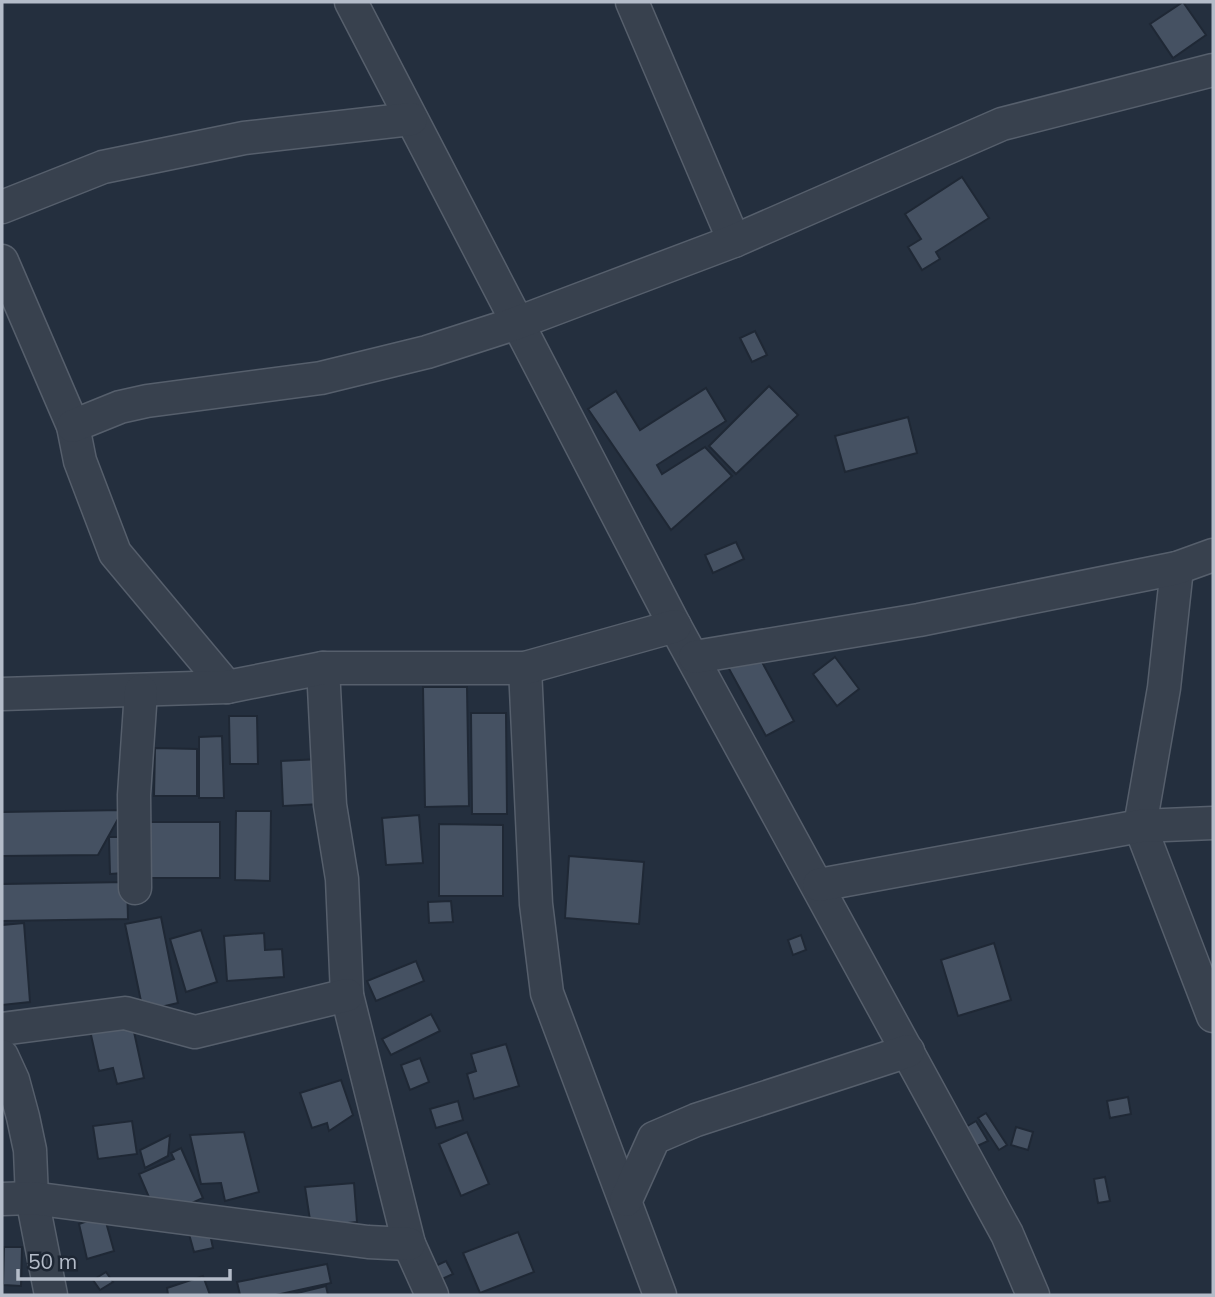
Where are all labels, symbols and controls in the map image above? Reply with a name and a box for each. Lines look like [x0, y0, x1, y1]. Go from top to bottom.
scale bar [18, 1238, 229, 1282]
text: 50 m [28, 1248, 77, 1274]

